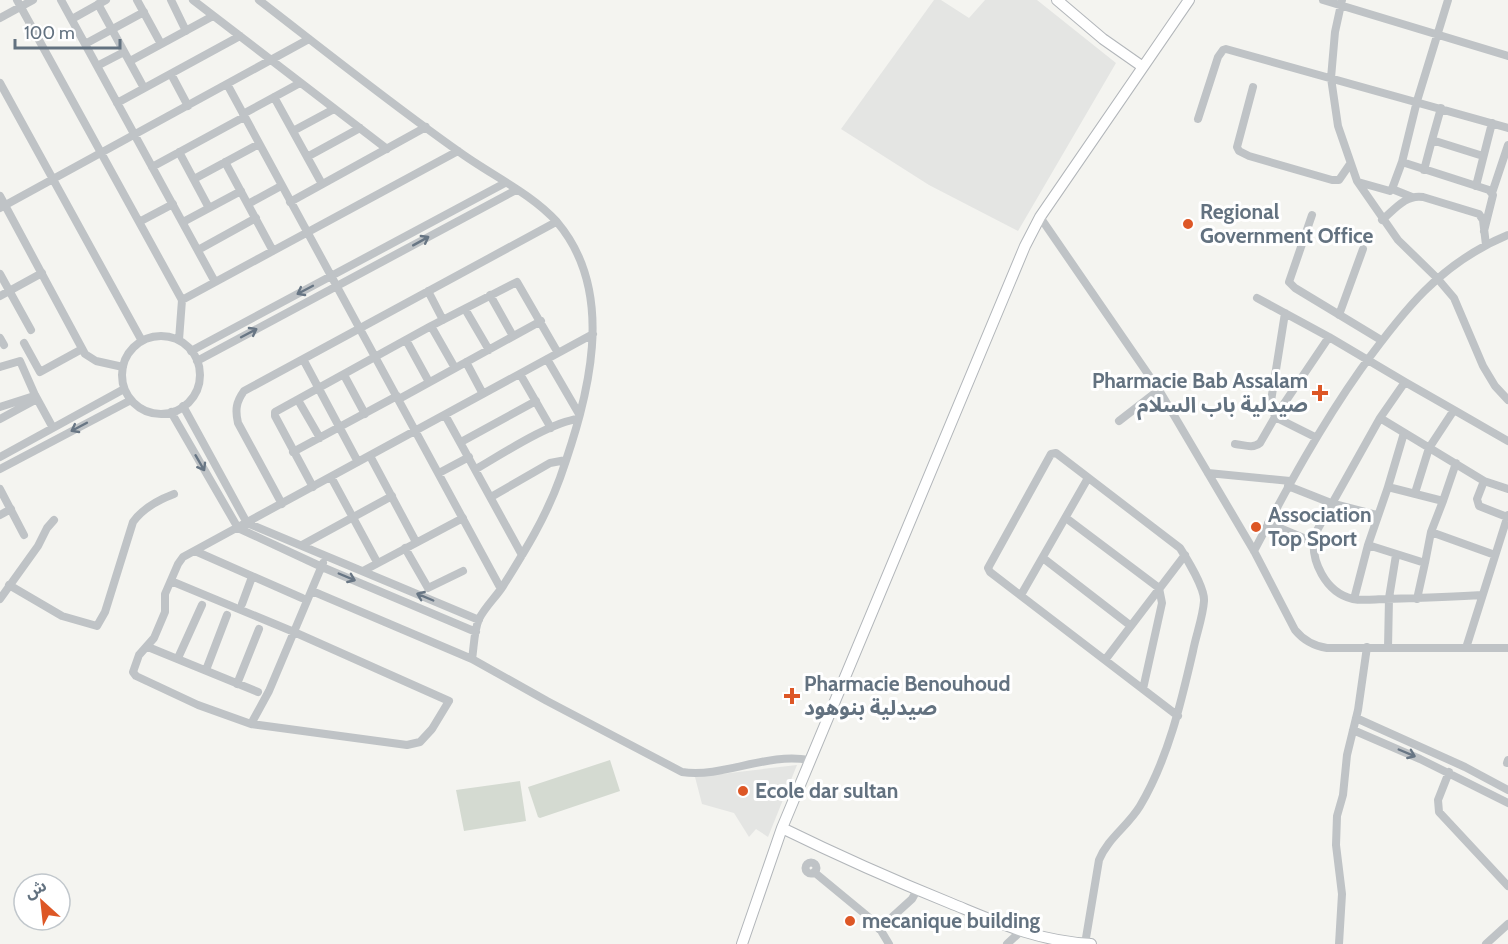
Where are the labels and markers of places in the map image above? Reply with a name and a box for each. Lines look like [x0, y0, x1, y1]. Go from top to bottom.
place label: Regional Government Office [1200, 199, 1374, 248]
marker: Regional Government Office [1181, 217, 1195, 231]
place label: Pharmacie Bab Assalam صيدلية باب السلام [1092, 368, 1308, 421]
marker: Pharmacie Bab Assalam صيدلية باب السلام [1313, 386, 1327, 400]
place label: Association Top Sport [1268, 502, 1372, 551]
marker: Association Top Sport [1249, 520, 1263, 534]
place label: Pharmacie Benouhoud صيدلية بنوهود [804, 671, 1010, 720]
marker: Pharmacie Benouhoud صيدلية بنوهود [785, 689, 799, 703]
place label: Ecole dar sultan [755, 778, 898, 803]
marker: Ecole dar sultan [736, 784, 750, 798]
place label: mecanique building [862, 908, 1041, 933]
marker: mecanique building [843, 914, 857, 928]

